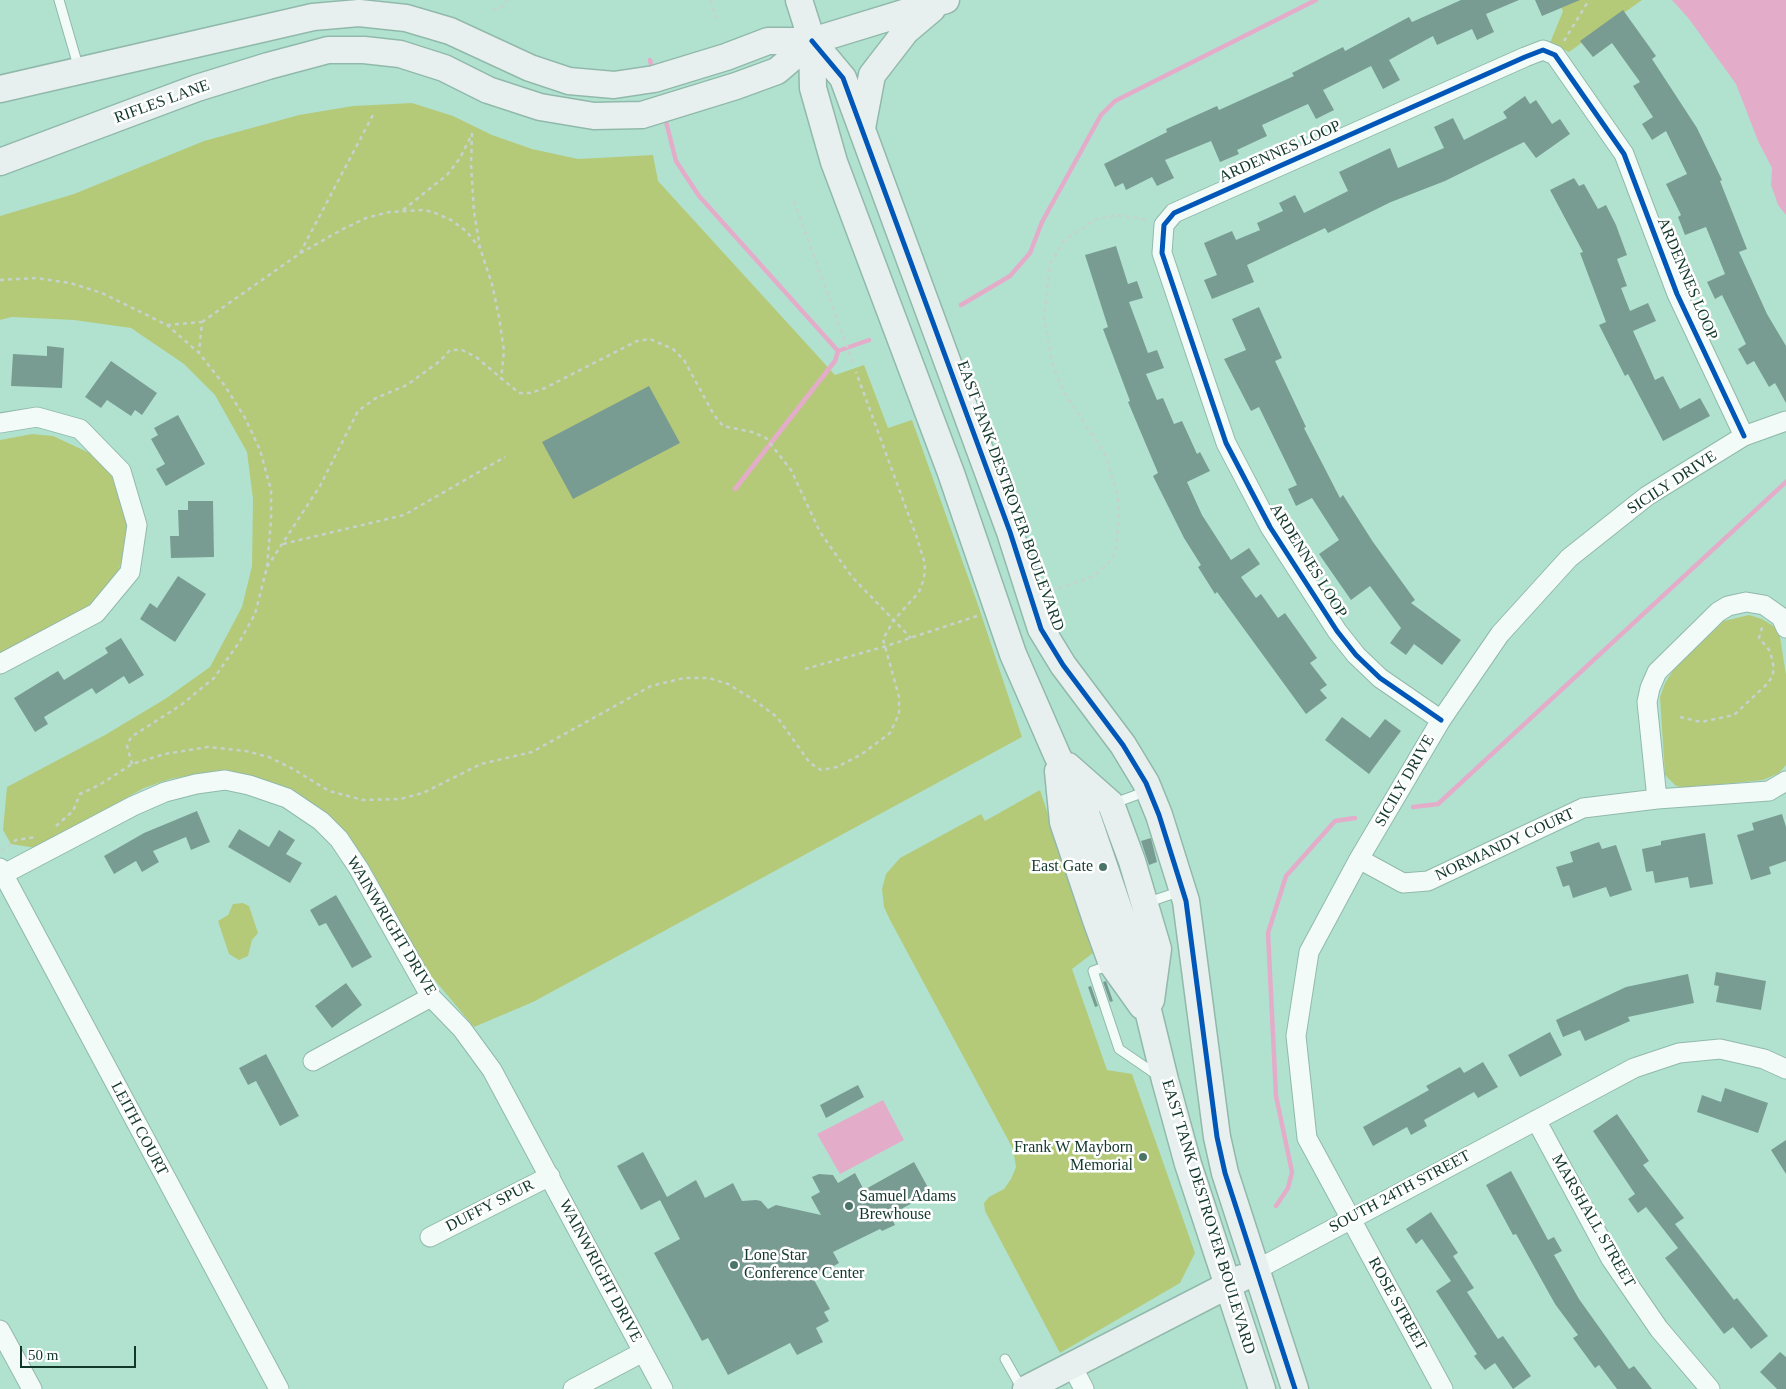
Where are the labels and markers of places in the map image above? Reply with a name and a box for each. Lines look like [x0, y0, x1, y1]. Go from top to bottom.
place label: East Gate [1031, 857, 1093, 877]
marker: East Gate [1097, 861, 1109, 873]
place label: Frank W Mayborn Memorial [1014, 1138, 1133, 1176]
marker: Frank W Mayborn Memorial [1137, 1151, 1149, 1163]
place label: Samuel Adams Brewhouse [859, 1187, 956, 1225]
marker: Samuel Adams Brewhouse [843, 1200, 855, 1212]
place label: Lone Star Conference Center [744, 1246, 864, 1284]
marker: Lone Star Conference Center [728, 1259, 740, 1271]

